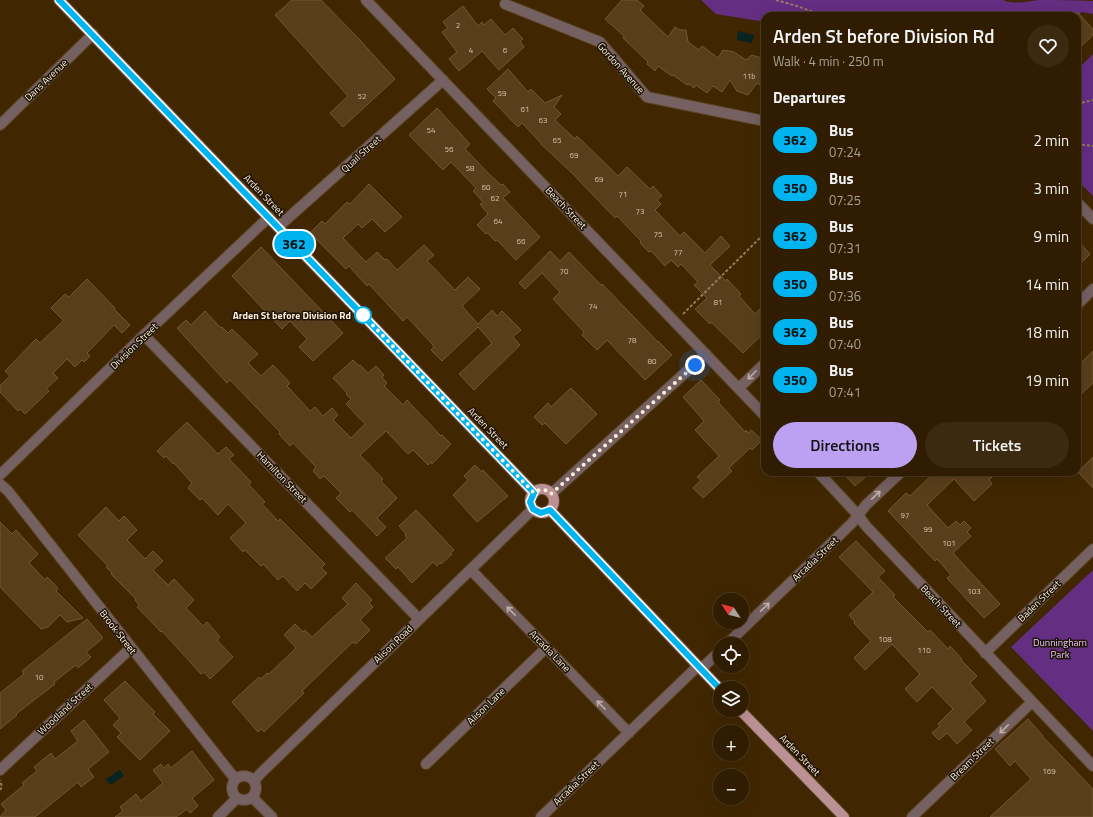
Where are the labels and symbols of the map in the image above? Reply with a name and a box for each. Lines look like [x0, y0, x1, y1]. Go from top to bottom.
house number: 2 [456, 19, 460, 31]
street label: Gordon Avenue [594, 39, 648, 97]
house number: 4 [469, 44, 474, 56]
house number: 6 [503, 44, 508, 56]
street label: Dans Avenue [21, 56, 71, 104]
house number: 11b [742, 70, 756, 82]
house number: 59 [498, 87, 507, 99]
house number: 52 [358, 90, 366, 102]
house number: 61 [521, 103, 529, 115]
house number: 63 [539, 114, 547, 126]
house number: 54 [427, 124, 436, 136]
street label: Quail Street [338, 132, 385, 176]
house number: 65 [553, 134, 562, 146]
house number: 56 [445, 143, 454, 155]
house number: 69 [570, 149, 579, 161]
house number: 58 [466, 162, 475, 174]
street label: Arden Street [240, 171, 288, 220]
house number: 69 [595, 173, 604, 185]
house number: 60 [482, 181, 491, 193]
street label: Beach Street [542, 183, 590, 233]
house number: 71 [619, 188, 627, 200]
house number: 62 [491, 192, 499, 204]
house number: 73 [636, 205, 644, 217]
house number: 64 [494, 215, 503, 227]
house number: 75 [654, 228, 663, 240]
line badge: 362 [271, 231, 317, 257]
house number: 66 [517, 235, 526, 247]
house number: 77 [674, 246, 682, 258]
house number: 70 [560, 265, 569, 277]
house number: 81 [714, 296, 722, 308]
house number: 74 [589, 300, 598, 312]
marker: Arden St before Division Rd [354, 306, 372, 324]
place label: Arden St before Division Rd [233, 308, 351, 323]
street label: Division Street [107, 319, 162, 373]
house number: 78 [628, 334, 637, 346]
house number: 80 [648, 355, 657, 367]
your location [685, 355, 705, 375]
one-way arrow [747, 370, 757, 380]
street label: Arden Street [464, 404, 512, 453]
street label: Hamilton Street [253, 448, 311, 507]
one-way arrow [871, 490, 881, 500]
house number: 97 [901, 509, 909, 521]
house number: 99 [924, 523, 933, 535]
street label: Arcadia Street [789, 533, 842, 585]
house number: 101 [942, 537, 956, 549]
street label: Baden Street [1014, 576, 1064, 625]
street label: Beach Street [917, 581, 965, 631]
house number: 103 [967, 585, 981, 597]
north arrow [713, 593, 749, 629]
one-way arrow [760, 602, 770, 612]
one-way arrow [506, 606, 516, 616]
street label: Brook Street [96, 607, 140, 658]
street label: Alison Road [370, 621, 416, 667]
street label: Arcadia Lane [526, 627, 574, 675]
house number: 108 [878, 633, 892, 645]
park label: Dunningham Park [1033, 635, 1087, 662]
house number: 110 [917, 644, 931, 656]
house number: 10 [35, 671, 44, 683]
street label: Woodland Street [34, 679, 96, 739]
street label: Alison Lane [463, 684, 509, 728]
one-way arrow [597, 700, 606, 710]
one-way arrow [999, 724, 1009, 734]
street label: Arden Street [776, 731, 824, 780]
street label: Bream Street [947, 734, 998, 784]
street label: Arcadia Street [550, 757, 603, 809]
house number: 169 [1042, 765, 1056, 777]

